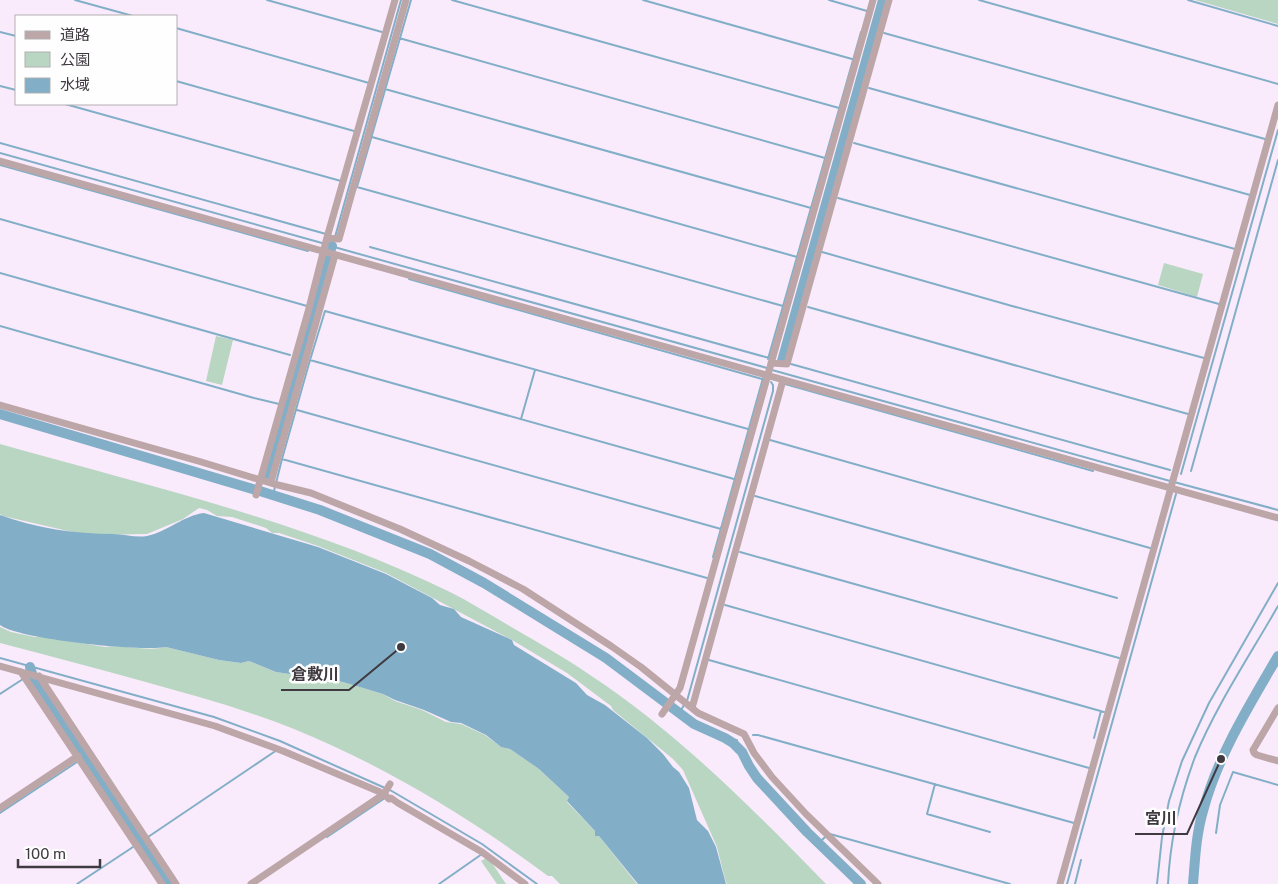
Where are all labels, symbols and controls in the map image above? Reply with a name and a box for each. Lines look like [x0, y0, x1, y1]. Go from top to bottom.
legend [15, 15, 178, 105]
text: 道路 [60, 26, 90, 43]
text: 公園 [60, 51, 90, 68]
text: 水域 [60, 76, 90, 93]
callout: 倉敷川 [281, 659, 349, 690]
text: 倉敷川 [291, 665, 339, 684]
callout: 宮川 [1135, 803, 1187, 834]
text: 宮川 [1145, 809, 1177, 828]
scale bar [18, 836, 100, 868]
text: 100 m [25, 845, 66, 862]

